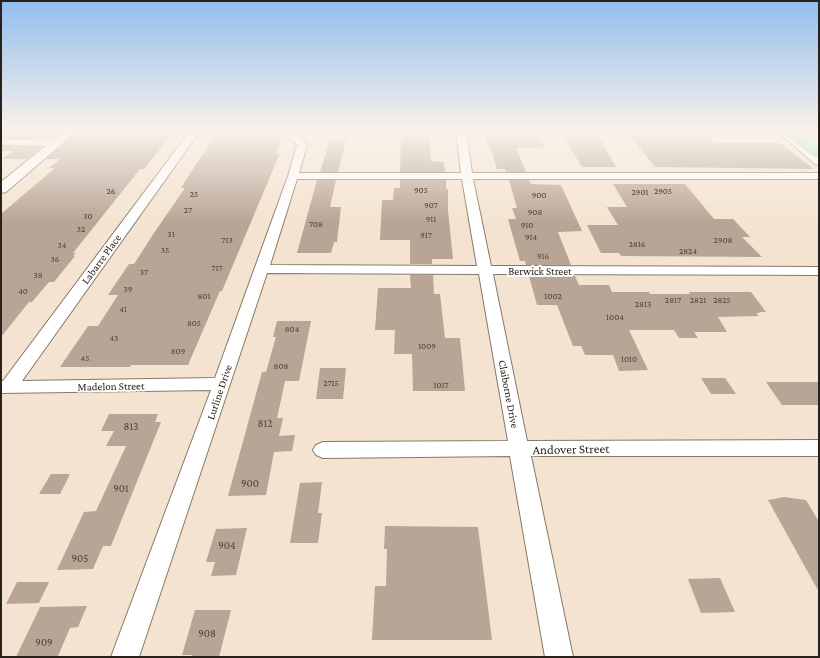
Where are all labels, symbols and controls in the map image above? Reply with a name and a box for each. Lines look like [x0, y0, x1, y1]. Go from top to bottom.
house number: 905 [414, 185, 428, 195]
house number: 26 [107, 186, 116, 196]
house number: 2905 [654, 186, 672, 196]
house number: 2901 [632, 187, 648, 197]
house number: 25 [190, 189, 198, 199]
house number: 900 [532, 190, 546, 200]
house number: 907 [424, 200, 438, 210]
house number: 27 [184, 205, 192, 215]
house number: 908 [528, 207, 542, 217]
house number: 30 [83, 211, 93, 221]
house number: 911 [426, 214, 436, 224]
house number: 708 [309, 219, 323, 229]
house number: 910 [521, 220, 533, 230]
house number: 32 [77, 224, 85, 234]
house number: 31 [167, 229, 175, 239]
house number: 917 [420, 230, 432, 240]
street label: Labarre Place [79, 232, 123, 286]
house number: 914 [525, 232, 537, 242]
house number: 713 [221, 235, 233, 245]
house number: 2908 [714, 235, 733, 245]
house number: 2816 [629, 239, 646, 249]
house number: 34 [58, 240, 67, 250]
house number: 35 [161, 245, 169, 255]
house number: 2824 [679, 246, 697, 256]
house number: 916 [537, 251, 549, 261]
house number: 36 [51, 254, 60, 264]
house number: 717 [211, 263, 223, 273]
street label: Berwick Street [508, 265, 572, 277]
house number: 37 [140, 267, 148, 277]
house number: 38 [33, 270, 43, 280]
house number: 39 [124, 284, 133, 294]
house number: 40 [18, 286, 28, 296]
house number: 801 [198, 291, 210, 301]
house number: 1002 [544, 291, 562, 301]
house number: 2817 [665, 295, 681, 305]
house number: 2821 [690, 295, 706, 305]
house number: 2825 [713, 295, 731, 305]
house number: 2813 [635, 299, 651, 309]
house number: 41 [119, 304, 127, 314]
house number: 1004 [606, 312, 624, 322]
house number: 805 [187, 318, 201, 328]
house number: 804 [285, 324, 300, 334]
house number: 43 [110, 333, 118, 343]
house number: 1009 [418, 341, 436, 351]
house number: 809 [171, 346, 186, 356]
house number: 45 [81, 353, 89, 363]
house number: 1010 [621, 354, 637, 364]
street label: Claiborne Drive [497, 359, 522, 429]
house number: 808 [274, 361, 289, 371]
street label: Lurline Drive [204, 363, 234, 421]
house number: 2715 [323, 378, 339, 388]
street label: Madelon Street [77, 379, 145, 393]
house number: 1017 [433, 380, 449, 390]
house number: 812 [258, 417, 272, 429]
house number: 813 [124, 420, 138, 432]
street label: Andover Street [532, 441, 610, 457]
house number: 900 [241, 477, 259, 489]
house number: 901 [113, 482, 129, 494]
house number: 904 [218, 539, 236, 551]
house number: 905 [72, 552, 89, 564]
house number: 908 [198, 627, 216, 639]
house number: 909 [35, 636, 53, 648]

